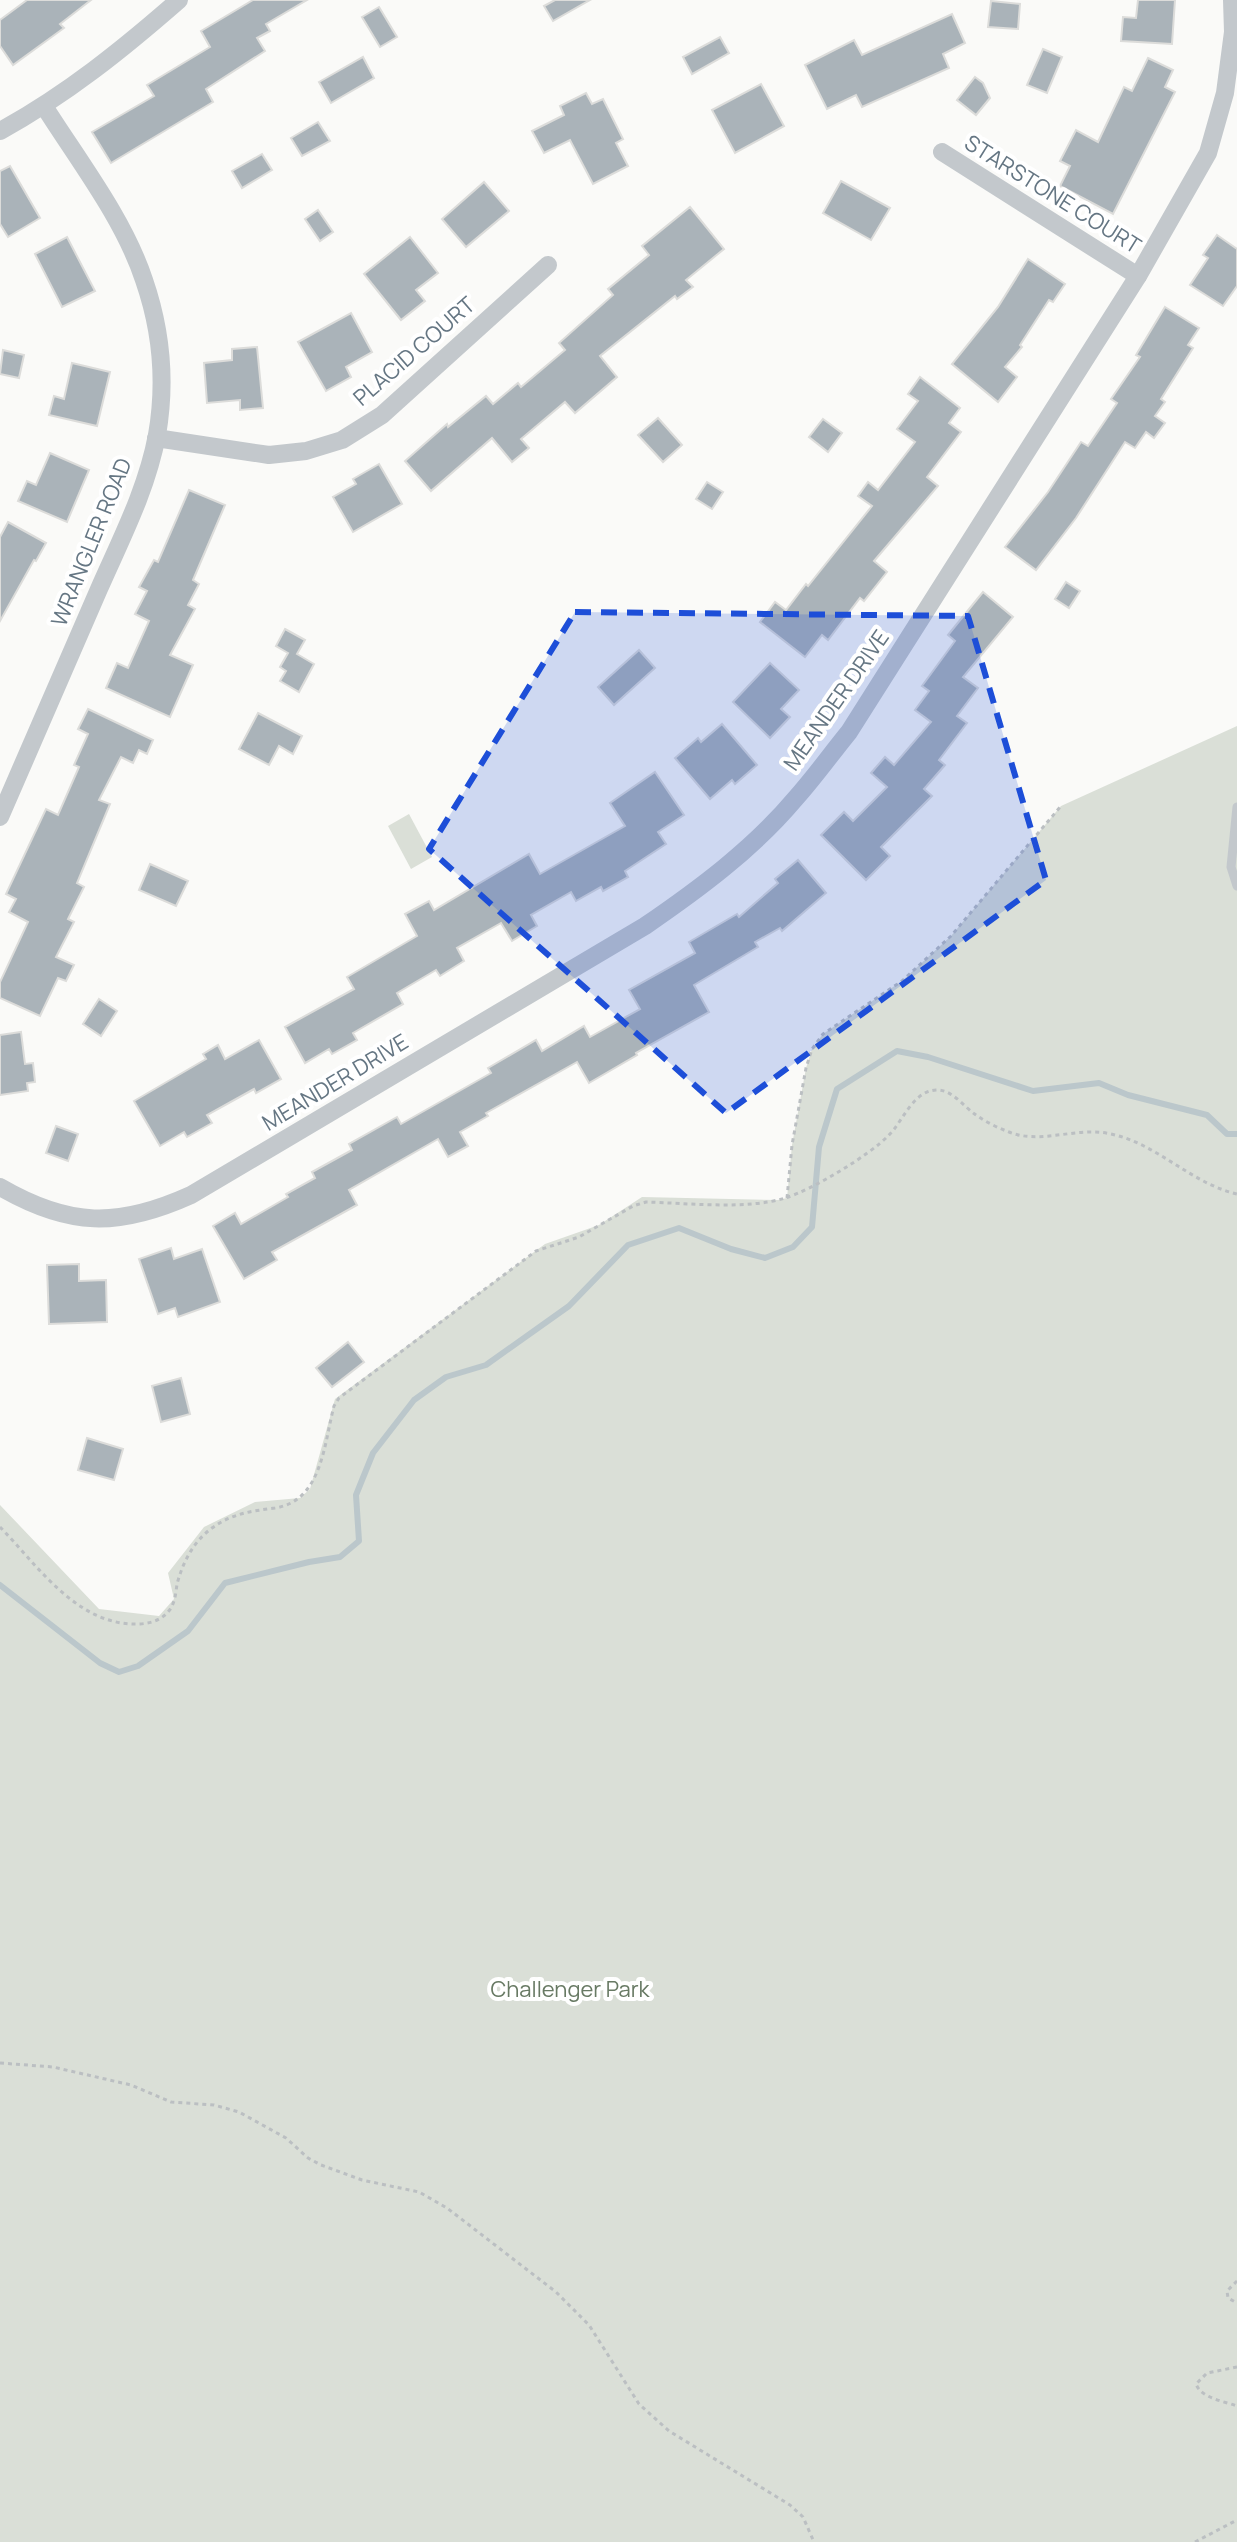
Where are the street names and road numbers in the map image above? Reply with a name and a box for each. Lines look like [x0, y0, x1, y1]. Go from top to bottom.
street label: STARSTONE COURT [959, 128, 1147, 260]
street label: PLACID COURT [347, 290, 481, 412]
street label: WRANGLER ROAD [44, 453, 138, 631]
street label: MEANDER DRIVE [776, 624, 896, 776]
street label: MEANDER DRIVE [256, 1027, 414, 1137]

